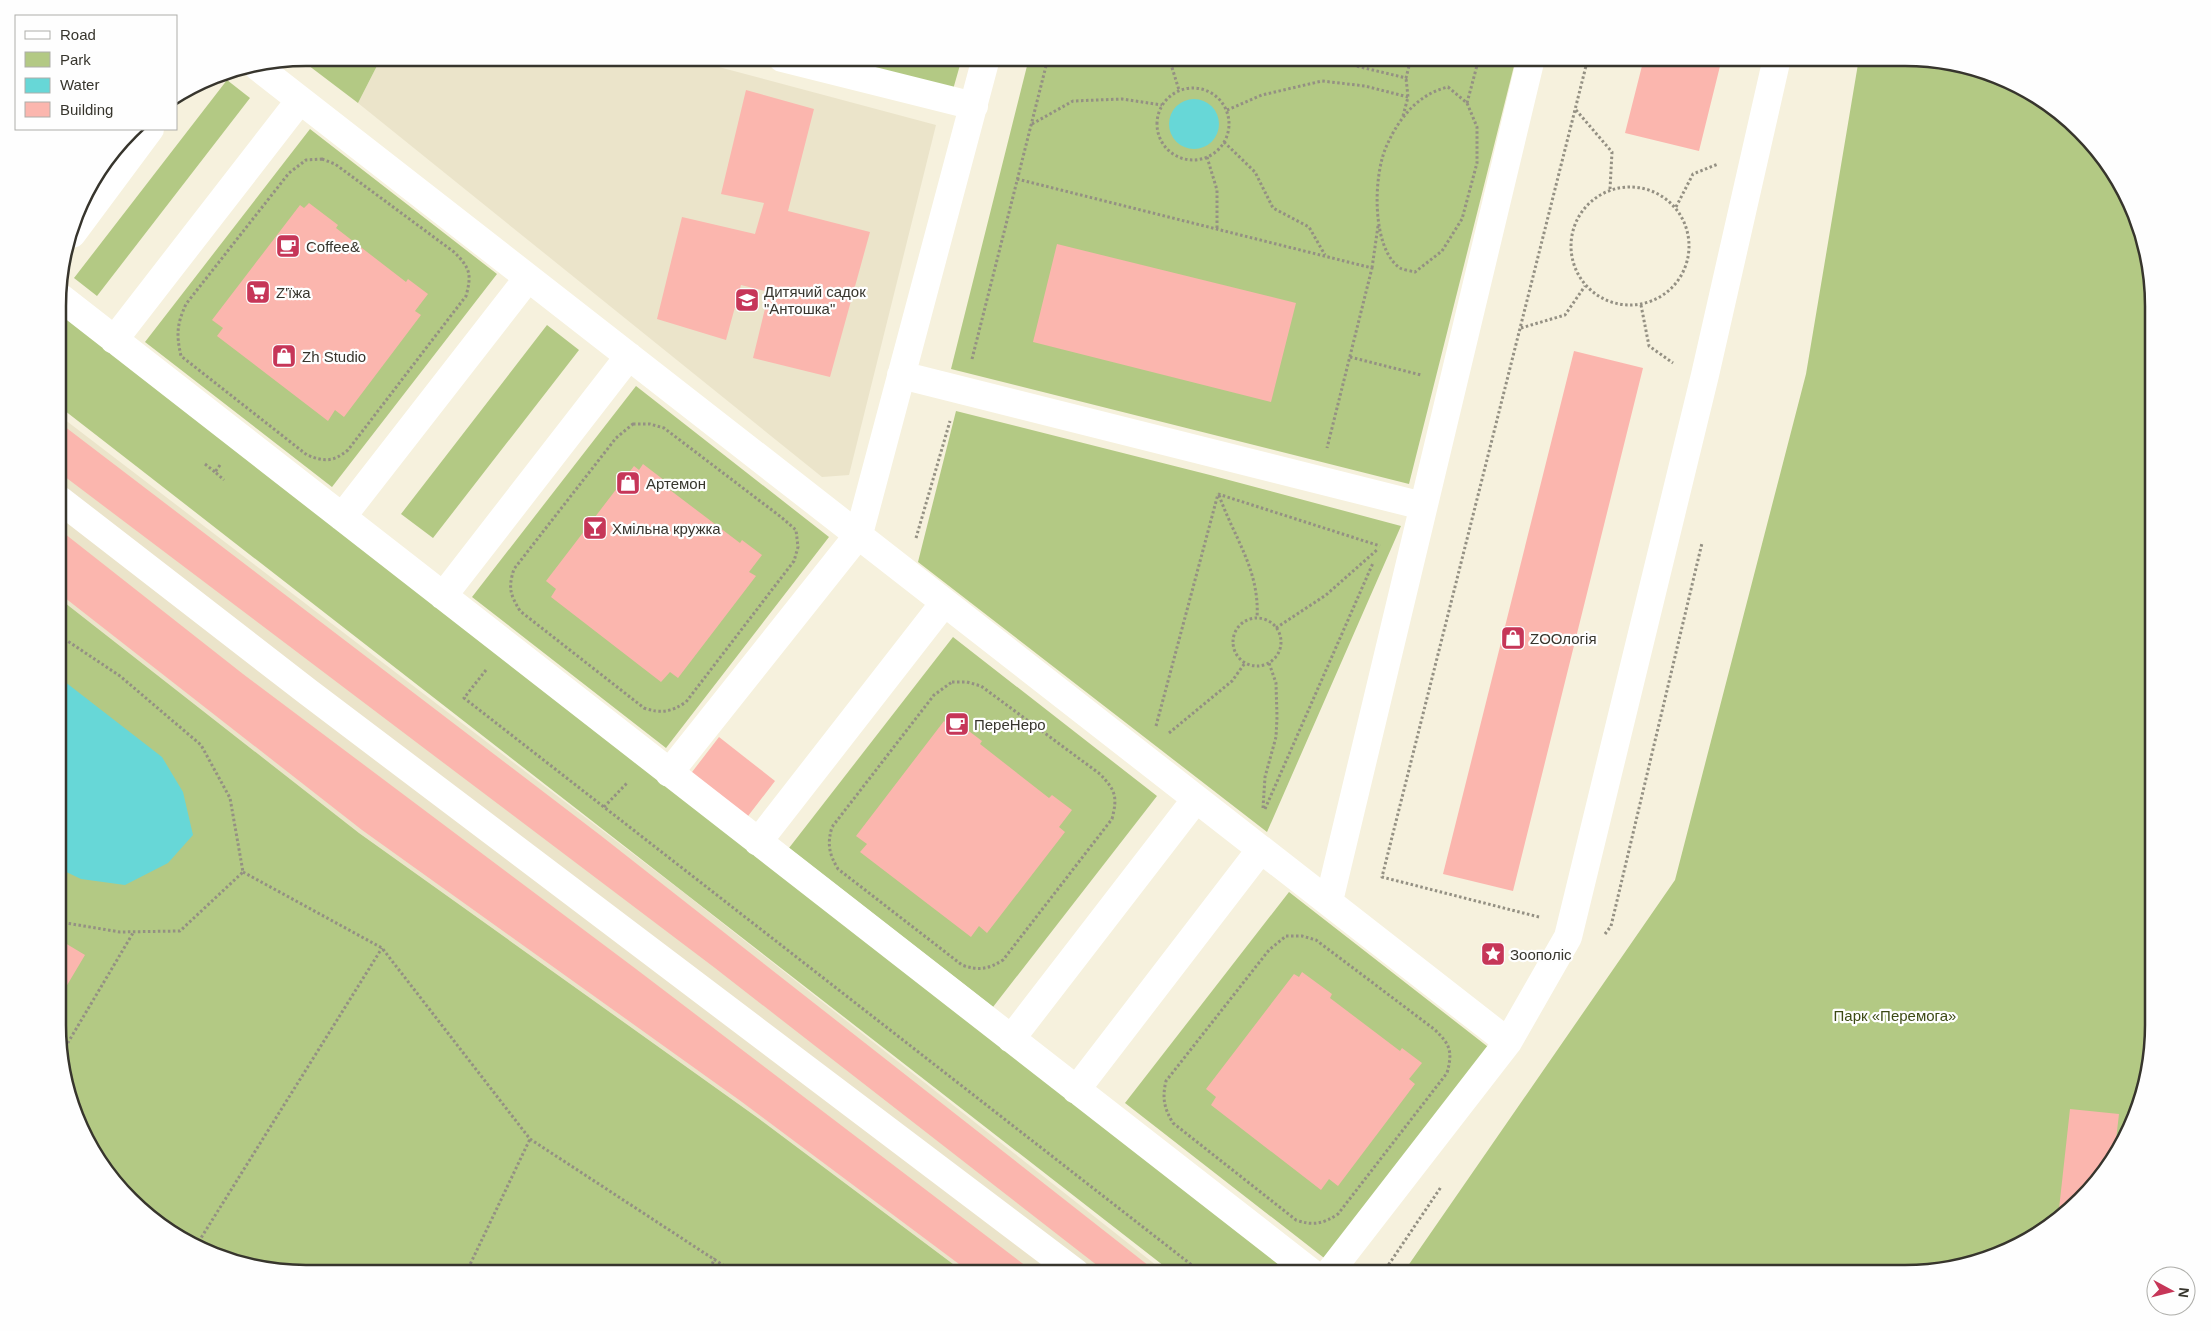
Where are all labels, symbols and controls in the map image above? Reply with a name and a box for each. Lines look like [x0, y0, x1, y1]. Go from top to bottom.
legend [15, 15, 178, 130]
text: Road [60, 26, 96, 43]
text: Park [60, 51, 91, 68]
text: Water [60, 76, 99, 93]
text: Building [60, 101, 113, 118]
cafe icon: Coffee& [275, 233, 301, 259]
place label: Coffee& [306, 238, 360, 255]
supermarket icon: Z'їжа [245, 279, 271, 305]
place label: Дитячий садок "Антошка" [764, 283, 866, 317]
place label: Z'їжа [276, 284, 311, 301]
school or university icon: Дитячий садок "Антошка" [734, 287, 760, 313]
shop icon: Zh Studio [271, 343, 297, 369]
place label: Zh Studio [302, 348, 366, 365]
shop icon: Артемон [615, 470, 641, 496]
place label: Артемон [646, 475, 706, 492]
bar icon: Хмільна кружка [582, 515, 608, 541]
place label: Хмільна кружка [612, 520, 721, 537]
shop icon: ZООлогія [1500, 625, 1526, 651]
place label: ZООлогія [1530, 630, 1597, 647]
cafe icon: ПереНеро [944, 711, 970, 737]
place label: ПереНеро [974, 716, 1046, 733]
place icon: Зоополіс [1480, 941, 1506, 967]
place label: Зоополіс [1510, 946, 1572, 963]
park label: Парк «Перемога» [1834, 1007, 1956, 1024]
north arrow [2146, 1266, 2196, 1316]
text: N [2175, 1287, 2192, 1299]

